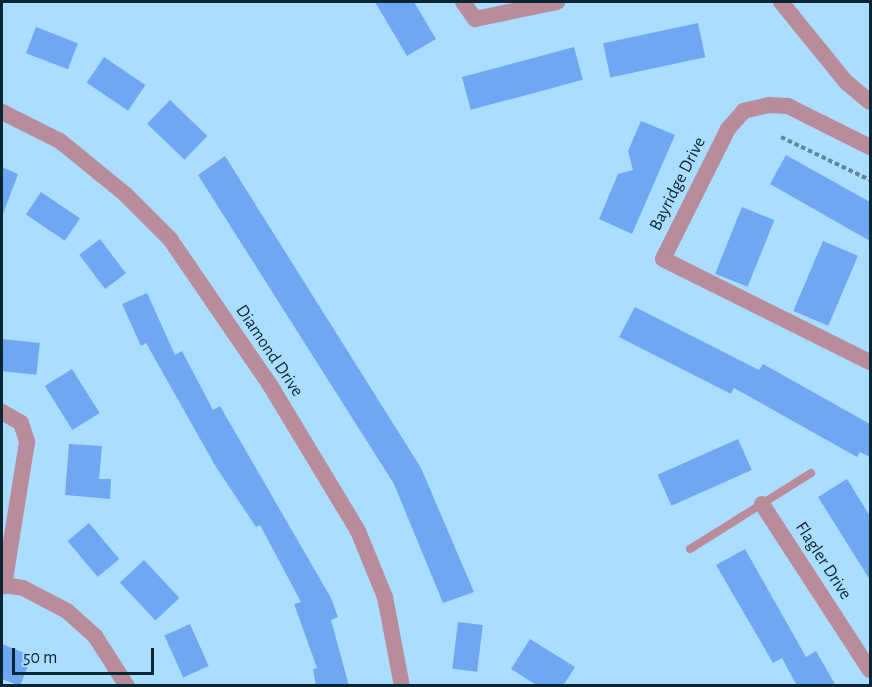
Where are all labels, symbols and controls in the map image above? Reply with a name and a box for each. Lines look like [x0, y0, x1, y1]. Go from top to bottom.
street label: Bayridge Drive [645, 133, 711, 235]
street label: Diamond Drive [230, 301, 308, 401]
street label: Flagler Drive [790, 518, 856, 604]
scale bar [15, 636, 158, 674]
text: 50 m [23, 649, 57, 667]

